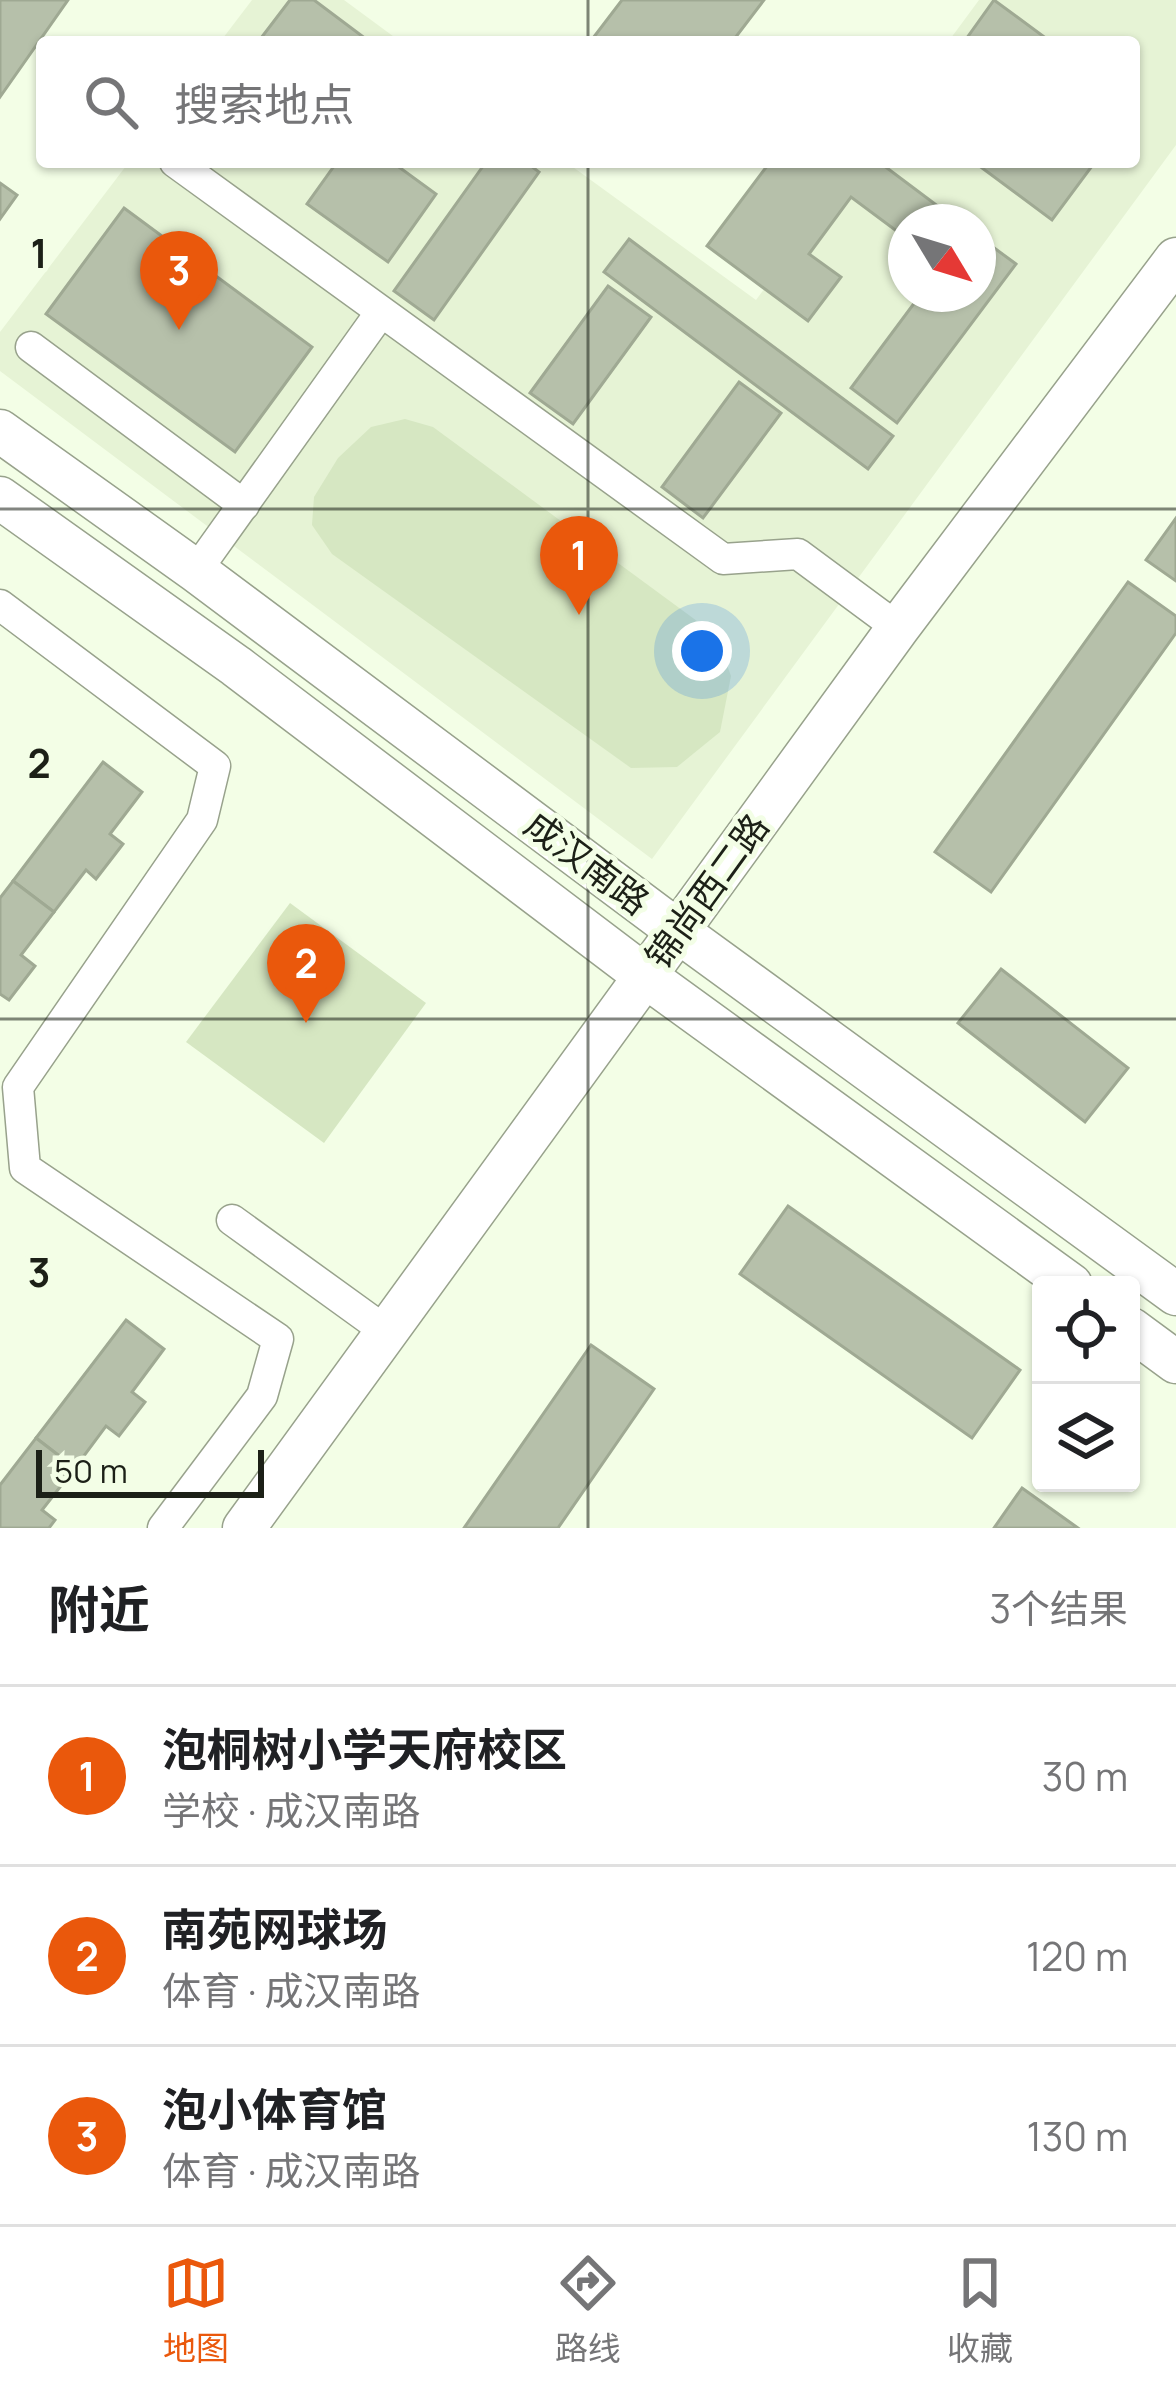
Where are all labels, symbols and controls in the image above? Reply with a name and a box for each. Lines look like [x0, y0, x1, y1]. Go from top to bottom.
search box [36, 36, 1140, 168]
icon: search [78, 69, 144, 135]
text: 搜索地点 [174, 73, 354, 135]
north arrow [888, 204, 996, 312]
text: 1 [30, 226, 48, 280]
pin: 3 [140, 231, 218, 330]
pin: 1 [540, 516, 618, 615]
your location [672, 621, 732, 681]
text: 2 [27, 736, 51, 790]
street label: 成汉南路 [515, 800, 660, 926]
street label: 锦尚西二路 [634, 803, 779, 978]
pin: 2 [267, 924, 345, 1023]
text: 3 [28, 1245, 50, 1299]
map controls [1032, 1276, 1140, 1492]
button: locate [1032, 1276, 1140, 1384]
button: layers [1032, 1384, 1140, 1492]
scale bar [36, 1444, 264, 1497]
text: 50 m [54, 1448, 128, 1493]
text: 附近 [48, 1574, 150, 1643]
text: 3个结果 [989, 1581, 1128, 1635]
text: 泡桐树小学天府校区 [162, 1718, 567, 1780]
text: 1 [78, 1749, 96, 1803]
text: 30 m [1042, 1749, 1128, 1803]
text: 学校 · 成汉南路 [162, 1783, 420, 1837]
text: 南苑网球场 [162, 1898, 387, 1960]
text: 2 [75, 1929, 99, 1983]
text: 120 m [1026, 1929, 1128, 1983]
text: 体育 · 成汉南路 [162, 1963, 420, 2017]
text: 泡小体育馆 [162, 2078, 387, 2140]
text: 3 [76, 2109, 98, 2163]
text: 130 m [1027, 2109, 1128, 2163]
text: 体育 · 成汉南路 [162, 2143, 420, 2197]
tab: 地图 [163, 2250, 229, 2370]
tab: 路线 [555, 2250, 621, 2370]
tab: 收藏 [947, 2250, 1013, 2370]

